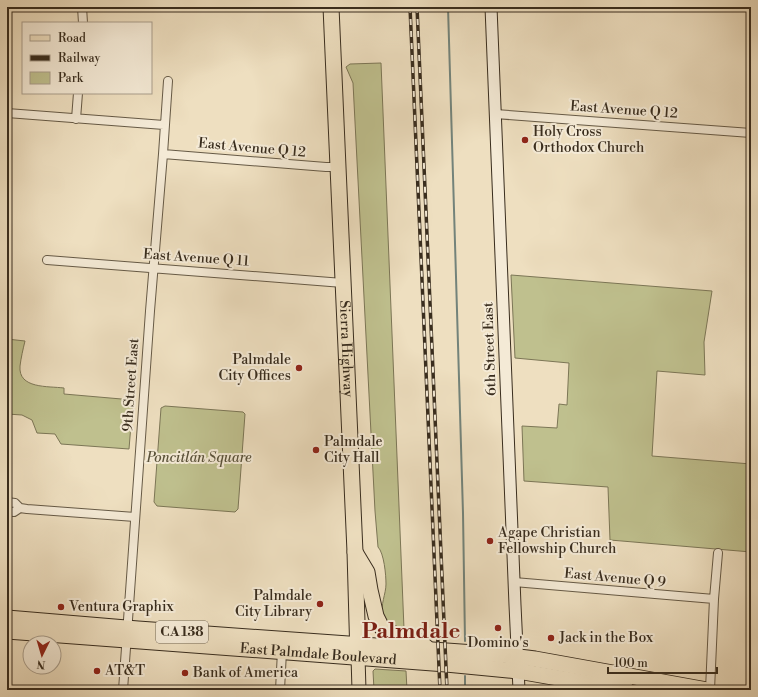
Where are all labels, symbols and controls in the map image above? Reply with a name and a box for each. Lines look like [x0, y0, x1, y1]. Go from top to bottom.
legend [22, 22, 152, 94]
text: Road [58, 31, 86, 46]
text: Railway [58, 51, 100, 66]
text: Park [58, 71, 84, 86]
street label: East Avenue Q 12 [570, 97, 679, 123]
place label: Holy Cross Orthodox Church [533, 123, 645, 157]
street label: East Avenue Q 12 [197, 134, 307, 162]
marker: Holy Cross Orthodox Church [520, 135, 530, 145]
street label: East Avenue Q 11 [142, 245, 250, 271]
street label: Sierra Highway [335, 300, 357, 398]
street label: 6th Street East [479, 302, 501, 396]
street label: 9th Street East [119, 338, 143, 432]
place label: Palmdale City Offices [219, 351, 291, 385]
marker: Palmdale City Offices [294, 363, 304, 373]
place label: Palmdale City Hall [324, 433, 383, 467]
marker: Palmdale City Hall [311, 445, 321, 455]
park label: Poncitlán Square [145, 449, 252, 467]
place label: Agape Christian Fellowship Church [497, 524, 617, 558]
marker: Agape Christian Fellowship Church [485, 536, 495, 546]
street label: East Avenue Q 9 [563, 565, 667, 591]
place label: Palmdale City Library [235, 587, 312, 621]
place label: Ventura Graphix [68, 598, 175, 616]
marker: Palmdale City Library [315, 599, 325, 609]
marker: Ventura Graphix [56, 602, 66, 612]
district label: Palmdale [362, 618, 460, 645]
road number: CA 138 [156, 621, 208, 643]
marker: Domino's [493, 623, 503, 633]
place label: Jack in the Box [558, 629, 654, 647]
marker: Jack in the Box [546, 633, 556, 643]
place label: Domino's [467, 634, 529, 652]
north arrow [22, 635, 62, 675]
street label: East Palmdale Boulevard [239, 640, 397, 669]
scale bar [608, 649, 717, 675]
text: 100 m [614, 656, 648, 671]
text: N [36, 657, 46, 671]
place label: AT&T [104, 662, 145, 680]
place label: Bank of America [192, 664, 299, 682]
marker: AT&T [92, 666, 102, 676]
marker: Bank of America [180, 668, 190, 678]

